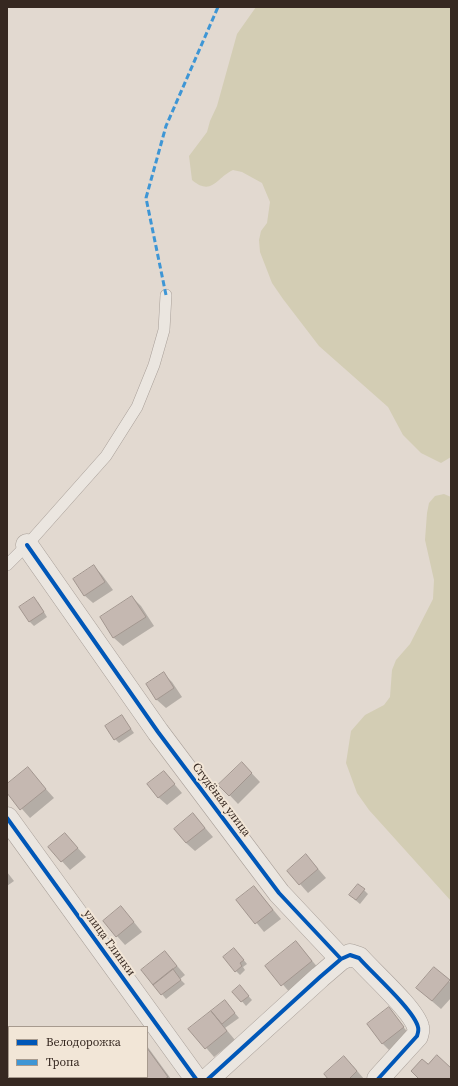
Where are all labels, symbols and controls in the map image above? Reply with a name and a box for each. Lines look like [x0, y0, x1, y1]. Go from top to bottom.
street label: Студёная улица [189, 760, 253, 840]
street label: улица Глинки [80, 907, 138, 979]
legend [8, 1026, 148, 1078]
text: Велодорожка [46, 1034, 121, 1050]
text: Тропа [46, 1054, 80, 1070]

